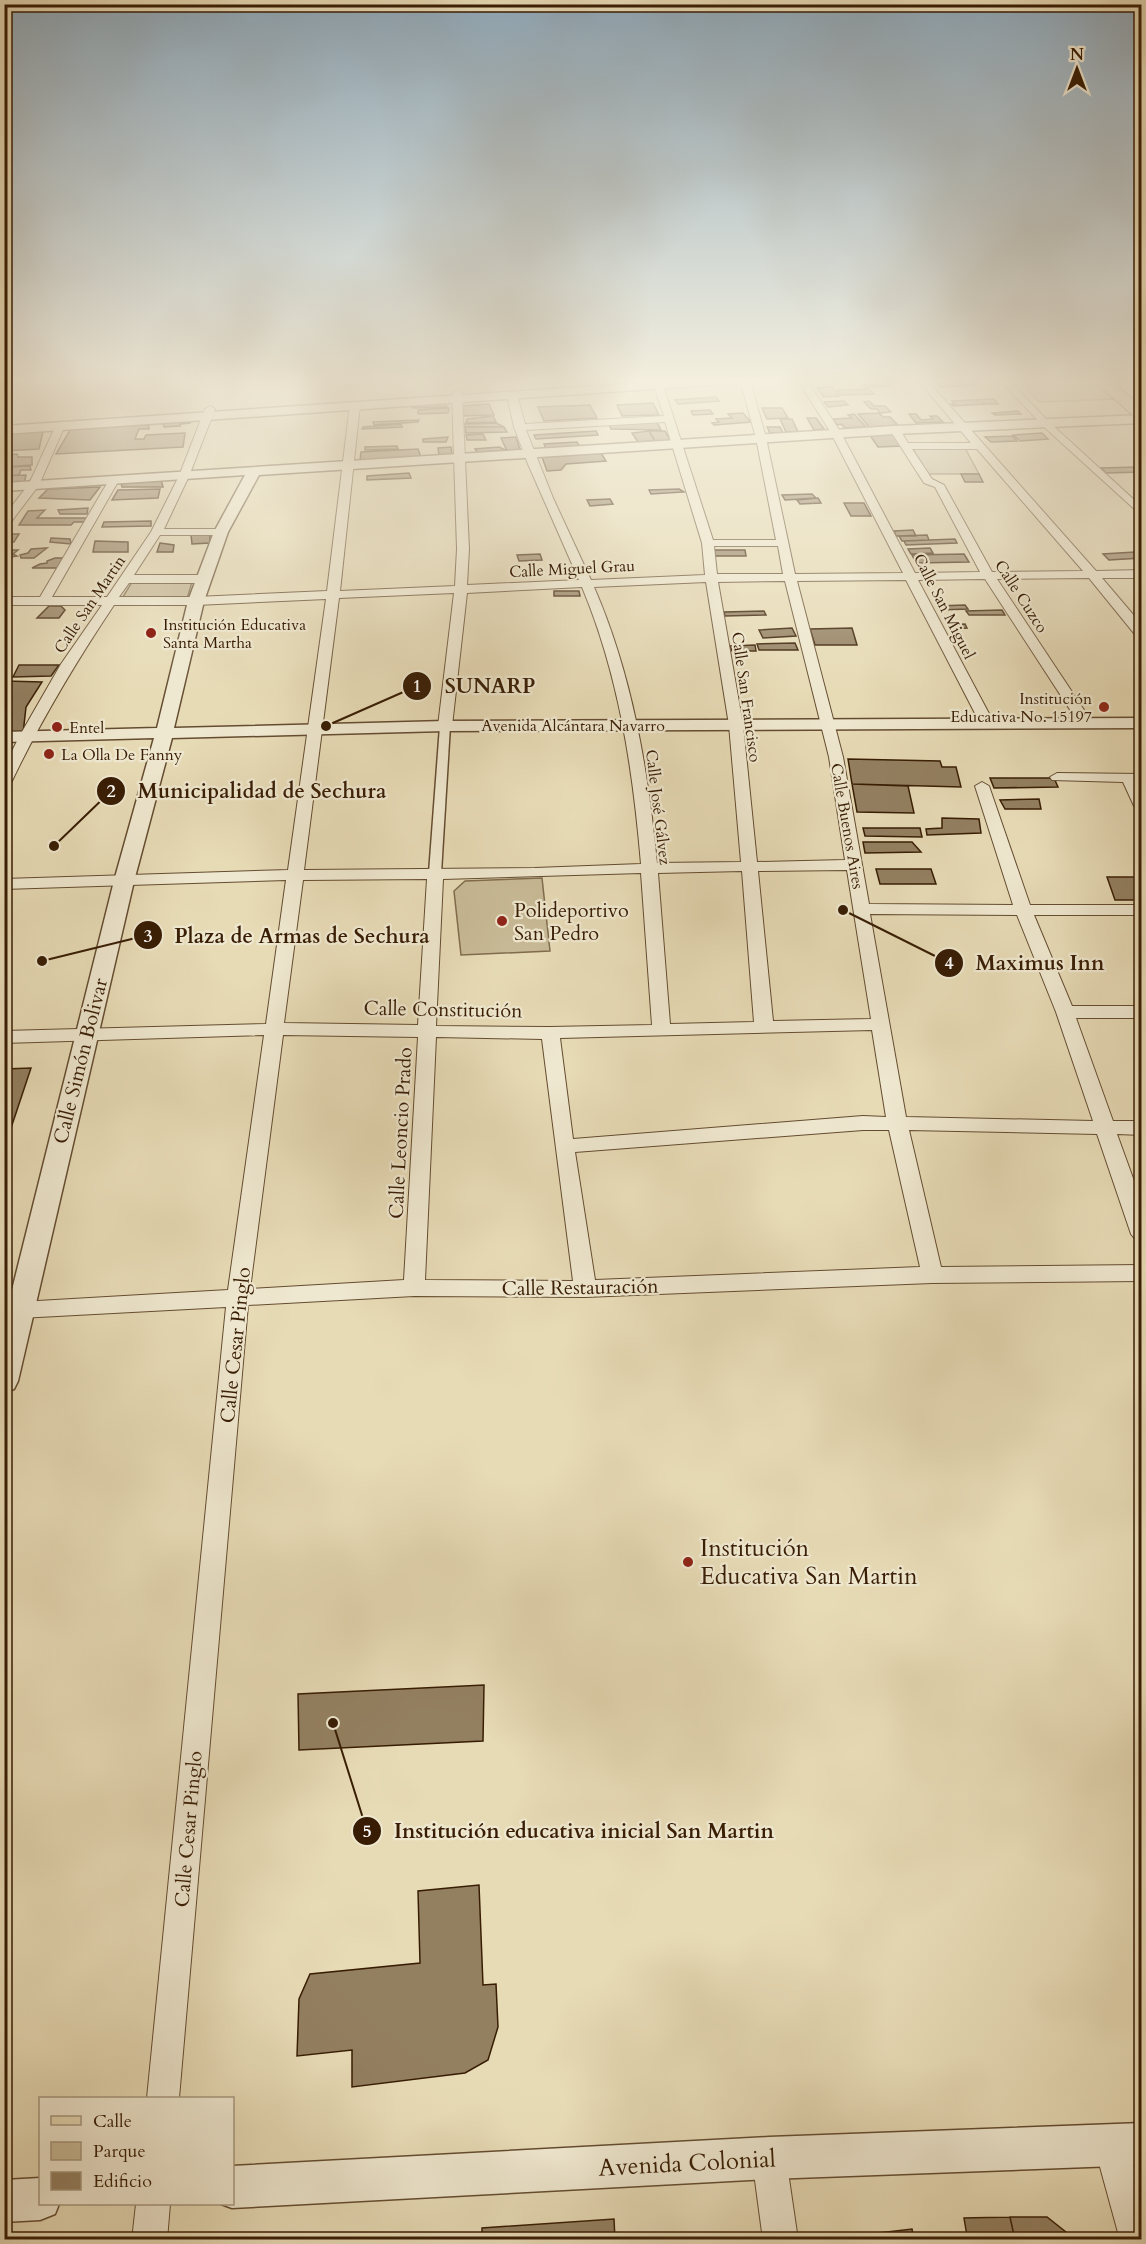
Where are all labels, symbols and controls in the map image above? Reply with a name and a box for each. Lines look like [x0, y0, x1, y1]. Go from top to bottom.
north arrow [1047, 39, 1107, 99]
text: N [1070, 44, 1084, 66]
street label: Calle San Miguel [908, 550, 980, 663]
street label: Calle San Martin [49, 551, 131, 658]
street label: Calle Miguel Grau [509, 555, 636, 583]
street label: Calle Cuzco [989, 556, 1053, 638]
place label: Institución Educativa Santa Martha [163, 614, 306, 654]
marker: Institución Educativa Santa Martha [144, 626, 158, 640]
street label: Calle San Francisco [726, 631, 766, 764]
callout: SUNARP [402, 667, 547, 706]
text: SUNARP [445, 672, 535, 701]
text: 1 [412, 674, 422, 699]
place label: Institución Educativa No. 15197 [950, 688, 1092, 728]
marker: Institución Educativa No. 15197 [1097, 700, 1111, 714]
street label: Avenida Alcántara Navarro [481, 715, 665, 737]
place label: Entel [69, 717, 104, 739]
marker: Entel [50, 720, 64, 734]
place label: La Olla De Fanny [61, 744, 183, 766]
marker: La Olla De Fanny [42, 747, 56, 761]
street label: Calle José Gálvez [640, 748, 676, 866]
street label: Calle Buenos Aires [825, 761, 869, 891]
callout: Municipalidad de Sechura [96, 771, 398, 810]
text: Municipalidad de Sechura [138, 777, 387, 806]
text: 2 [106, 779, 116, 804]
place label: Polideportivo San Pedro [514, 897, 629, 947]
marker: Polideportivo San Pedro [495, 914, 509, 928]
callout: Plaza de Armas de Sechura [133, 916, 442, 955]
text: Plaza de Armas de Sechura [174, 922, 430, 951]
text: 3 [143, 924, 153, 949]
callout: Maximus Inn [934, 943, 1117, 982]
text: Maximus Inn [975, 949, 1105, 978]
text: 4 [944, 951, 954, 976]
street label: Calle Simón Bolivar [47, 975, 114, 1147]
street label: Calle Constitución [363, 995, 523, 1024]
street label: Calle Leoncio Prado [383, 1046, 418, 1220]
street label: Calle Cesar Pinglo [214, 1265, 257, 1424]
street label: Calle Restauración [501, 1273, 659, 1302]
place label: Institución Educativa San Martin [700, 1532, 918, 1593]
marker: Institución Educativa San Martin [681, 1555, 695, 1569]
street label: Calle Cesar Pinglo [168, 1750, 209, 1908]
callout: Institución educativa inicial San Martin [352, 1811, 786, 1850]
text: Institución educativa inicial San Martin [394, 1817, 775, 1846]
text: 5 [362, 1819, 372, 1844]
legend [39, 2097, 234, 2205]
text: Calle [93, 2109, 132, 2134]
text: Parque [93, 2139, 146, 2164]
street label: Avenida Colonial [598, 2142, 776, 2185]
text: Edificio [93, 2169, 152, 2194]

